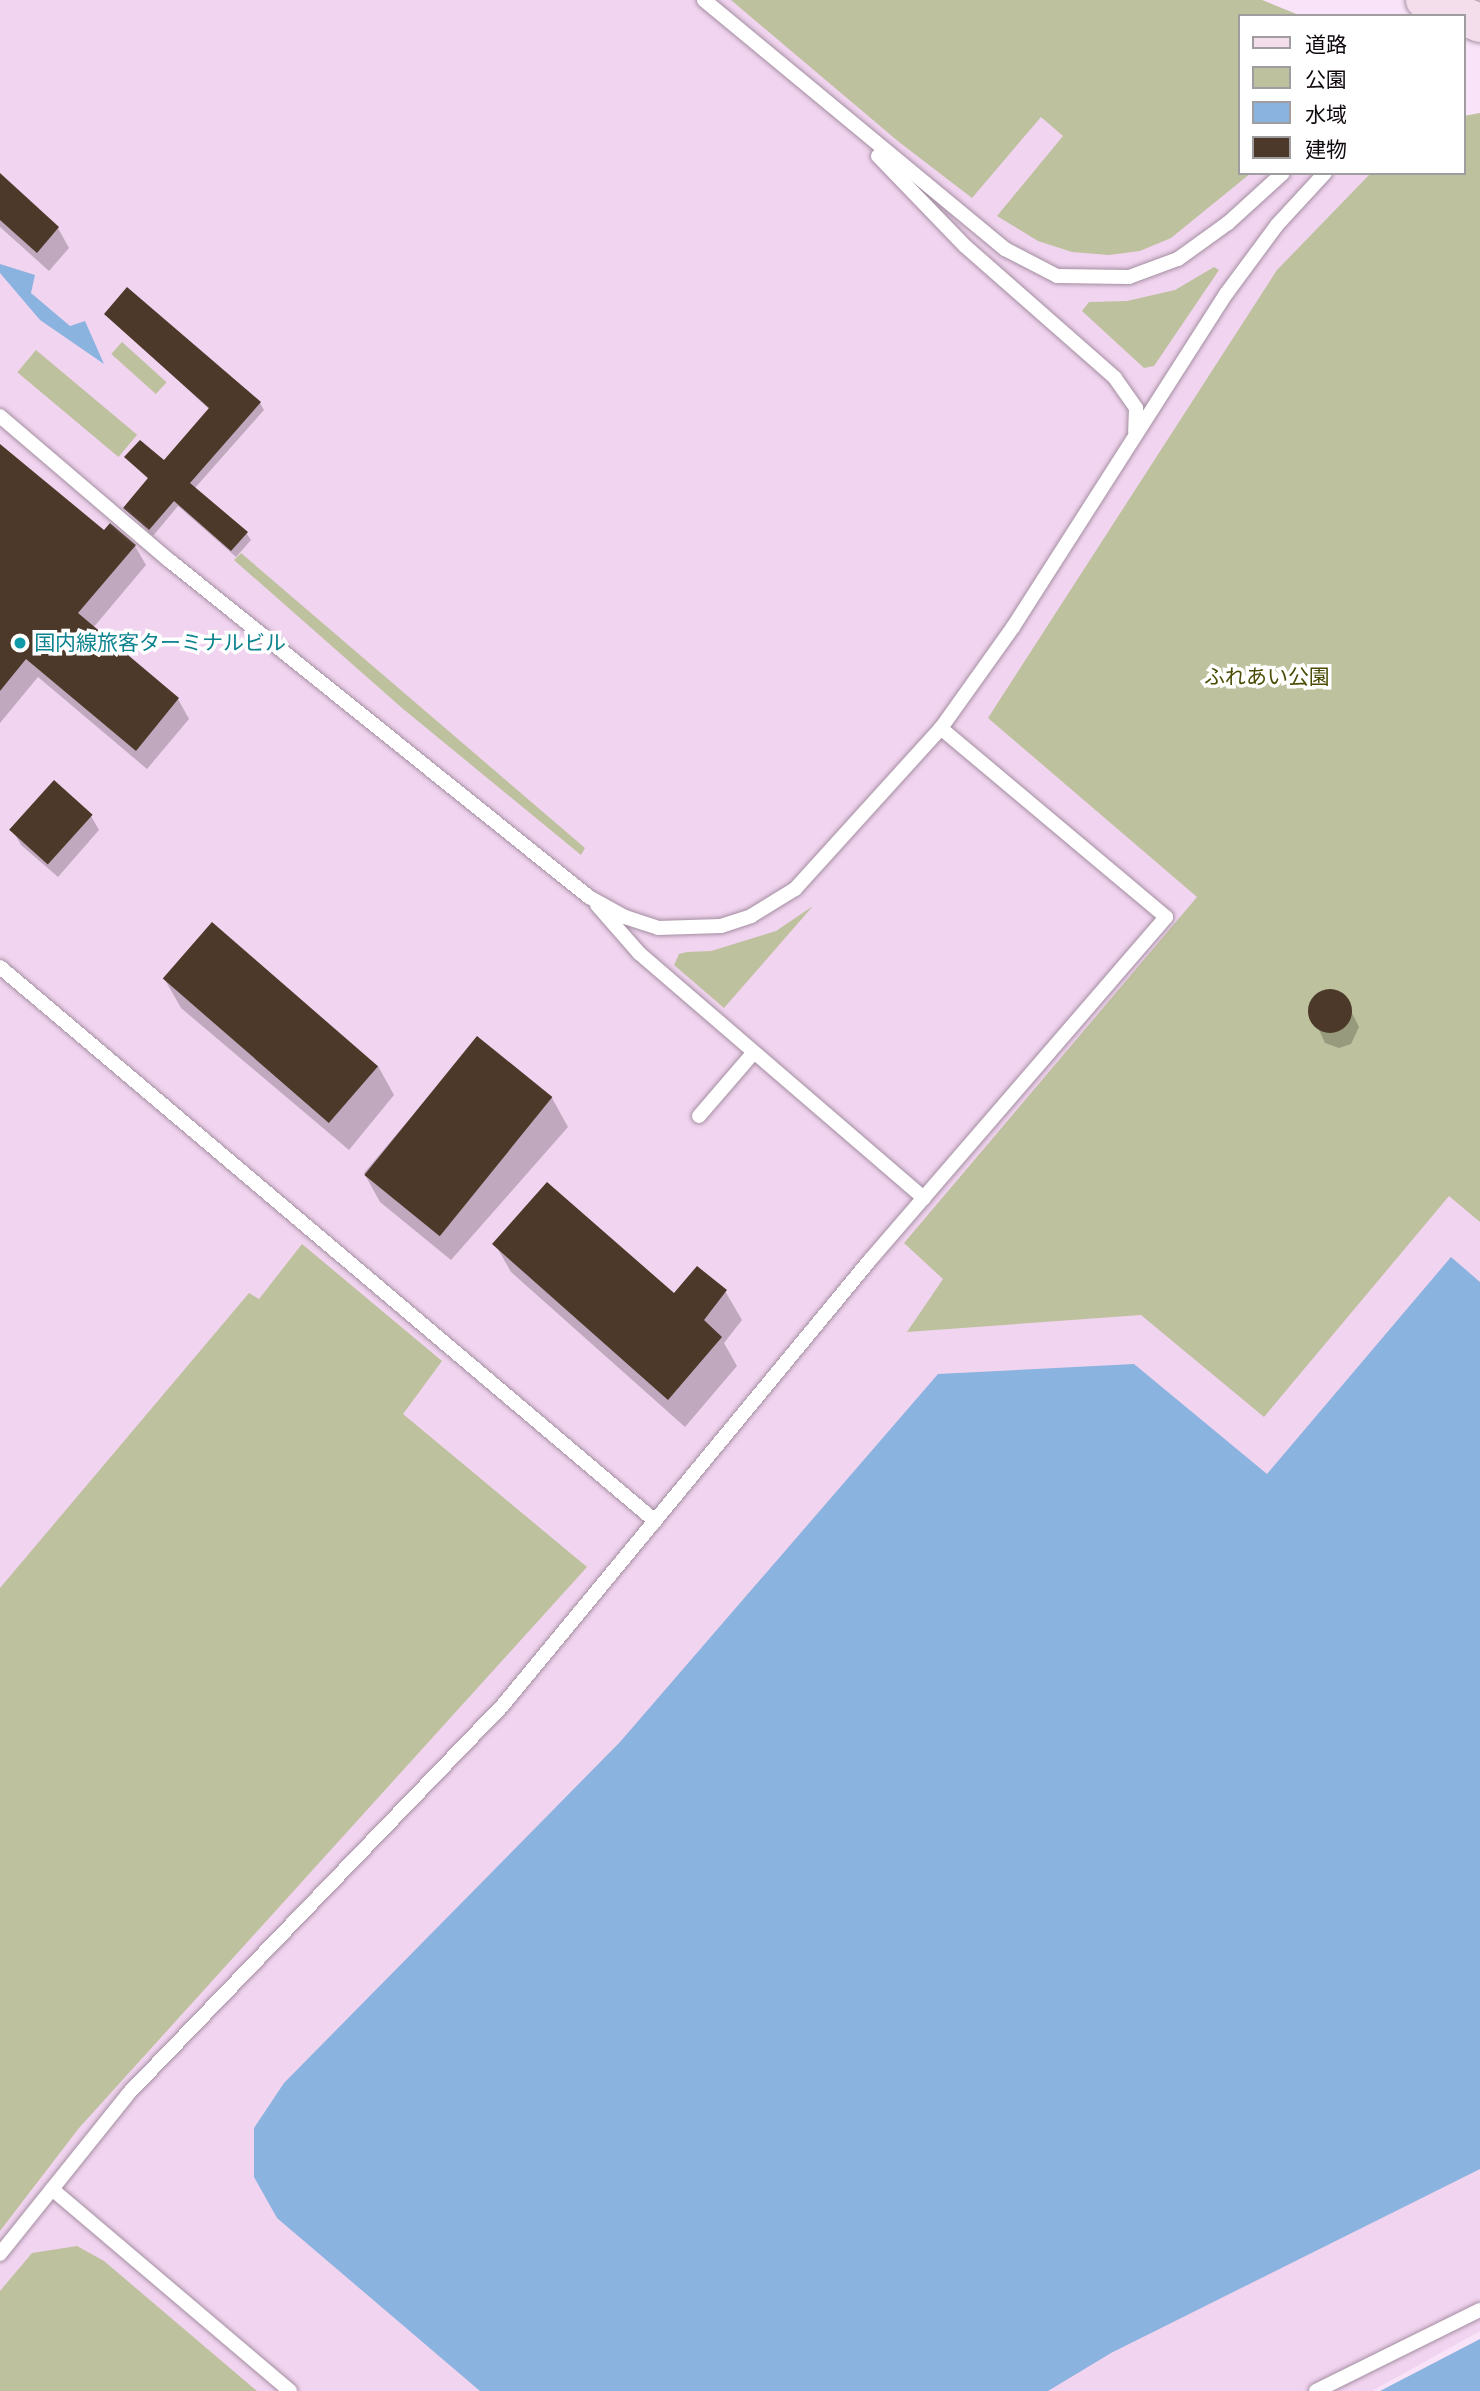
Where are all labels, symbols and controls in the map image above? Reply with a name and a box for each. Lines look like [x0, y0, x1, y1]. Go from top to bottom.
legend [1238, 14, 1466, 175]
text: 道路 [1305, 31, 1347, 58]
text: 公園 [1305, 66, 1347, 93]
text: 水域 [1305, 101, 1347, 128]
text: 建物 [1305, 136, 1347, 163]
place label: 国内線旅客ターミナルビル [34, 630, 286, 656]
marker: 国内線旅客ターミナルビル [12, 635, 28, 651]
park label: ふれあい公園 [1204, 664, 1330, 690]

